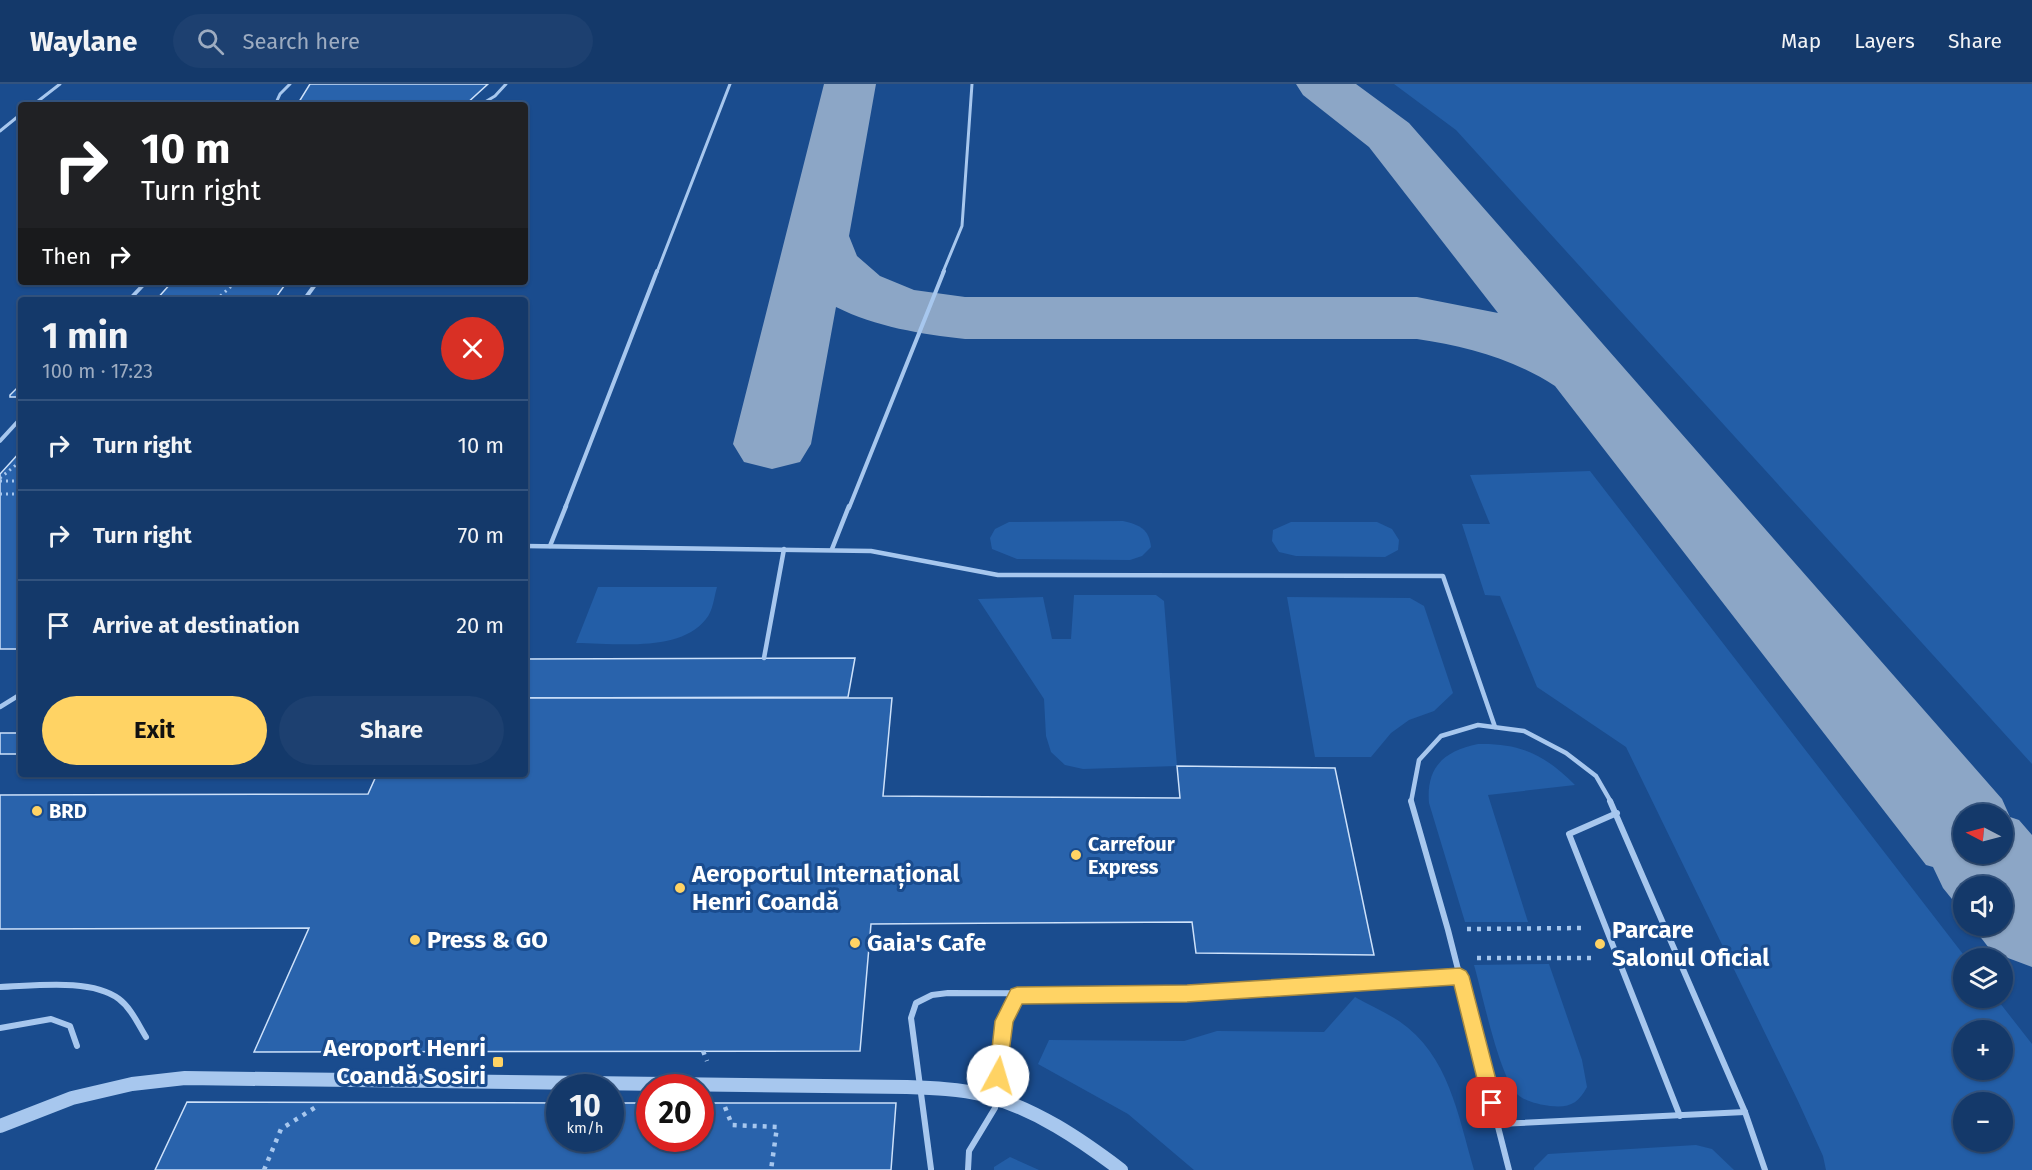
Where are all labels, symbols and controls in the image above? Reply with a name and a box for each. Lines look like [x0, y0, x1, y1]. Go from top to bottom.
search box [173, 14, 593, 68]
text: Waylane [30, 25, 137, 58]
icon: search [194, 25, 227, 58]
text: Search here [242, 28, 360, 55]
text: Map [1781, 28, 1821, 54]
text: Layers [1854, 28, 1915, 54]
text: Share [1948, 28, 2002, 54]
text: 10 m [141, 124, 231, 174]
icon: right [42, 126, 120, 204]
text: Turn right [141, 175, 261, 207]
icon: right [103, 240, 136, 273]
text: Then [42, 243, 91, 270]
text: 1 min [42, 314, 129, 358]
button: close [441, 317, 504, 380]
text: 100 m · 17:23 [42, 359, 153, 383]
icon: right [42, 429, 75, 462]
text: Turn right [93, 432, 192, 459]
text: 10 m [458, 432, 504, 459]
icon: right [42, 519, 75, 552]
text: Turn right [93, 522, 192, 549]
text: 70 m [458, 522, 504, 549]
icon: arrive [42, 609, 75, 642]
text: Arrive at destination [93, 612, 300, 639]
text: 20 m [456, 612, 504, 639]
button: Exit [42, 696, 267, 765]
button: Share [279, 696, 504, 765]
place label: BRD [49, 799, 87, 823]
marker: BRD [30, 804, 44, 818]
north arrow [1953, 804, 2013, 864]
map controls [1953, 804, 2013, 1152]
place label: Carrefour Express [1088, 832, 1176, 879]
marker: Carrefour Express [1069, 848, 1083, 862]
place label: Aeroportul Internațional Henri Coandă [691, 860, 960, 916]
button: sound [1953, 876, 2013, 936]
marker: Aeroportul Internațional Henri Coandă [673, 881, 687, 895]
place label: Parcare Salonul Oficial [1612, 916, 1770, 972]
place label: Press & GO [427, 926, 548, 954]
place label: Gaia's Cafe [867, 929, 986, 957]
marker: Press & GO [408, 933, 422, 947]
marker: Gaia's Cafe [848, 936, 862, 950]
marker: Parcare Salonul Oficial [1593, 937, 1607, 951]
button: layers [1953, 948, 2013, 1008]
button: + [1953, 1020, 2013, 1080]
place label: Aeroport Henri Coandă Sosiri [322, 1034, 486, 1090]
position arrow [966, 1044, 1030, 1108]
marker: Aeroport Henri Coandă Sosiri [491, 1055, 505, 1069]
speed limit sign: 20 [636, 1074, 714, 1152]
pin [1466, 1077, 1517, 1128]
icon: arrive [1475, 1086, 1508, 1119]
text: 10 [569, 1088, 601, 1124]
button: − [1953, 1092, 2013, 1152]
text: km/h [566, 1119, 604, 1137]

